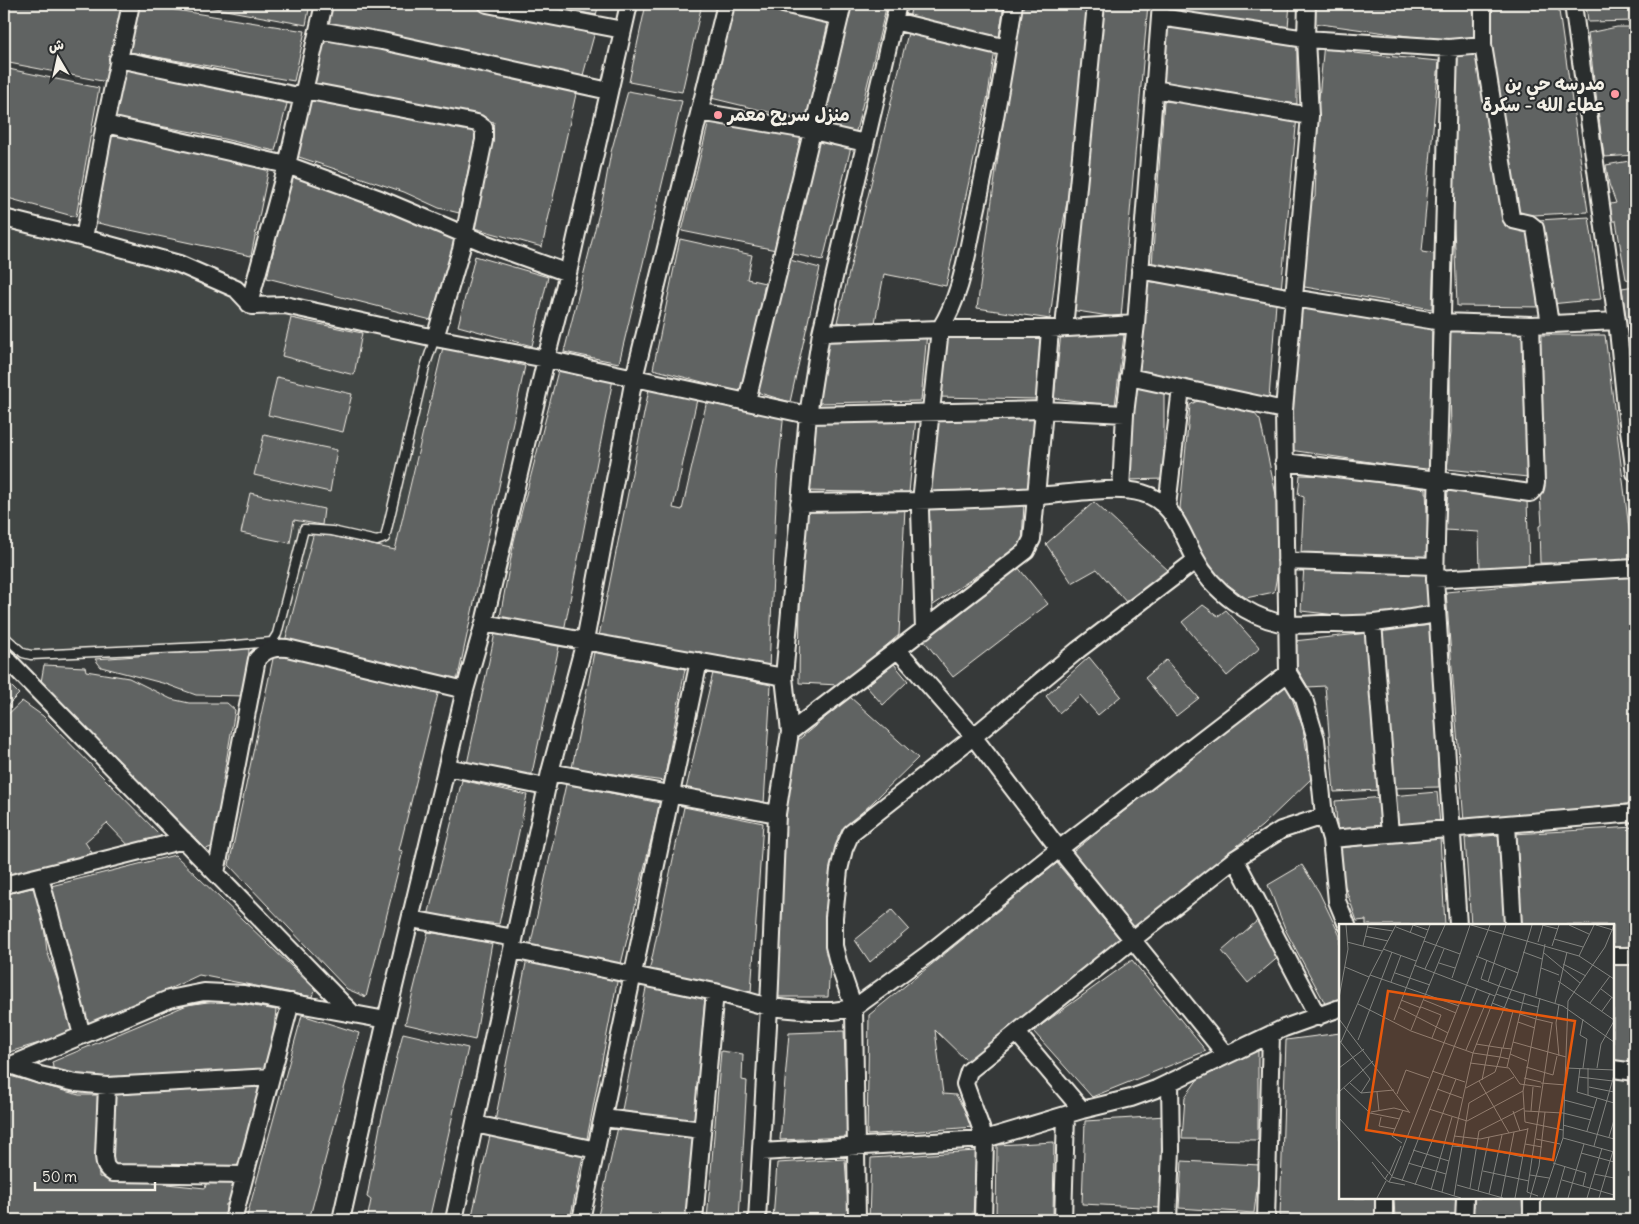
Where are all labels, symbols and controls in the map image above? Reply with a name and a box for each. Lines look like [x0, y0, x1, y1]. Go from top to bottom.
north arrow [32, 32, 82, 82]
text: ش [47, 35, 65, 55]
place label: مدرسه حي بن عطاء الله - سكرة [1483, 72, 1605, 116]
marker: مدرسه حي بن عطاء الله - سكرة [1609, 88, 1621, 100]
place label: منزل سريح معمر [726, 103, 850, 127]
marker: منزل سريح معمر [712, 109, 724, 121]
inset map [1339, 924, 1614, 1199]
scale bar [35, 1159, 155, 1191]
text: 50 m [42, 1167, 77, 1186]

